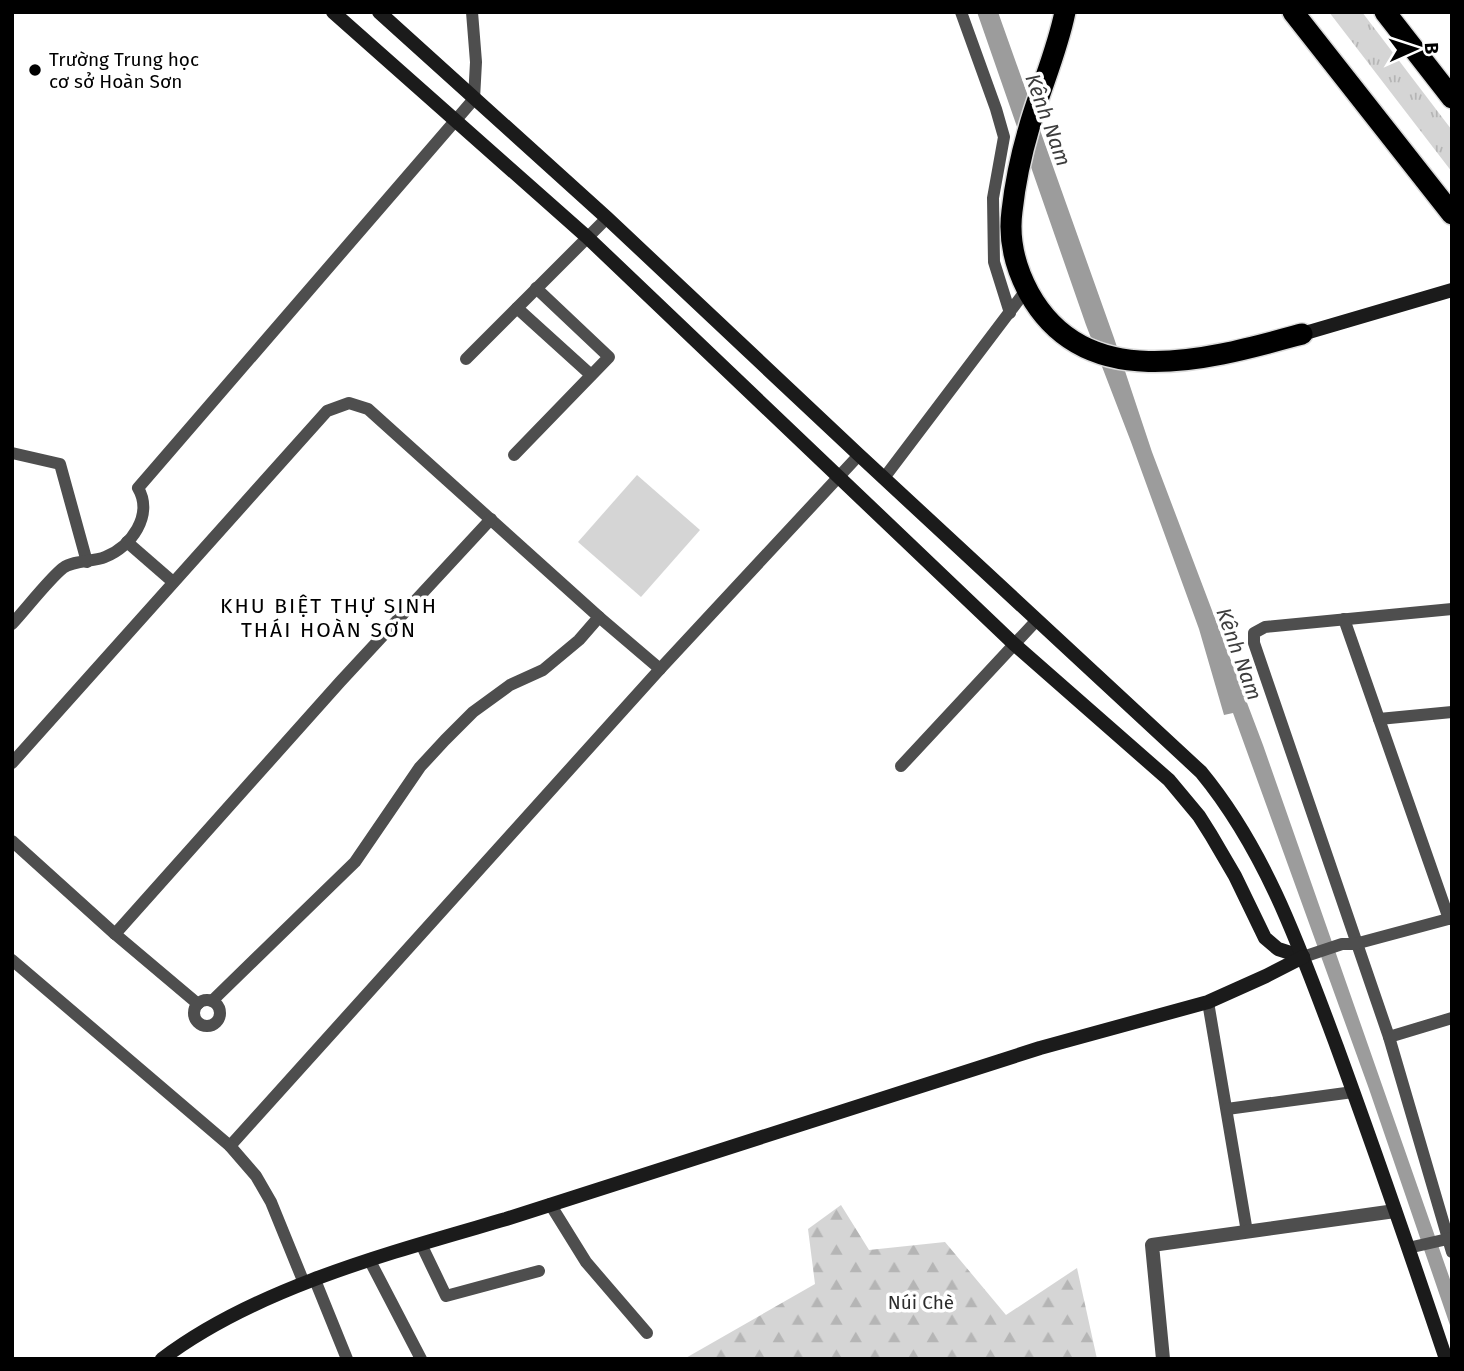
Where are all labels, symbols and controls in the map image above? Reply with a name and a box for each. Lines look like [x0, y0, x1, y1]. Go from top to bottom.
north arrow [1380, 14, 1450, 84]
text: B [1420, 42, 1443, 55]
place label: Trường Trung học cơ sở Hoàn Sơn [49, 48, 199, 93]
marker: Trường Trung học cơ sở Hoàn Sơn [27, 62, 43, 78]
water label: Kênh Nam [1019, 70, 1077, 170]
district label: KHU BIỆT THỰ SINH THÁI HOÀN SƠN [220, 593, 438, 643]
water label: Kênh Nam [1210, 604, 1268, 704]
park label: Núi Chè [888, 1291, 954, 1314]

